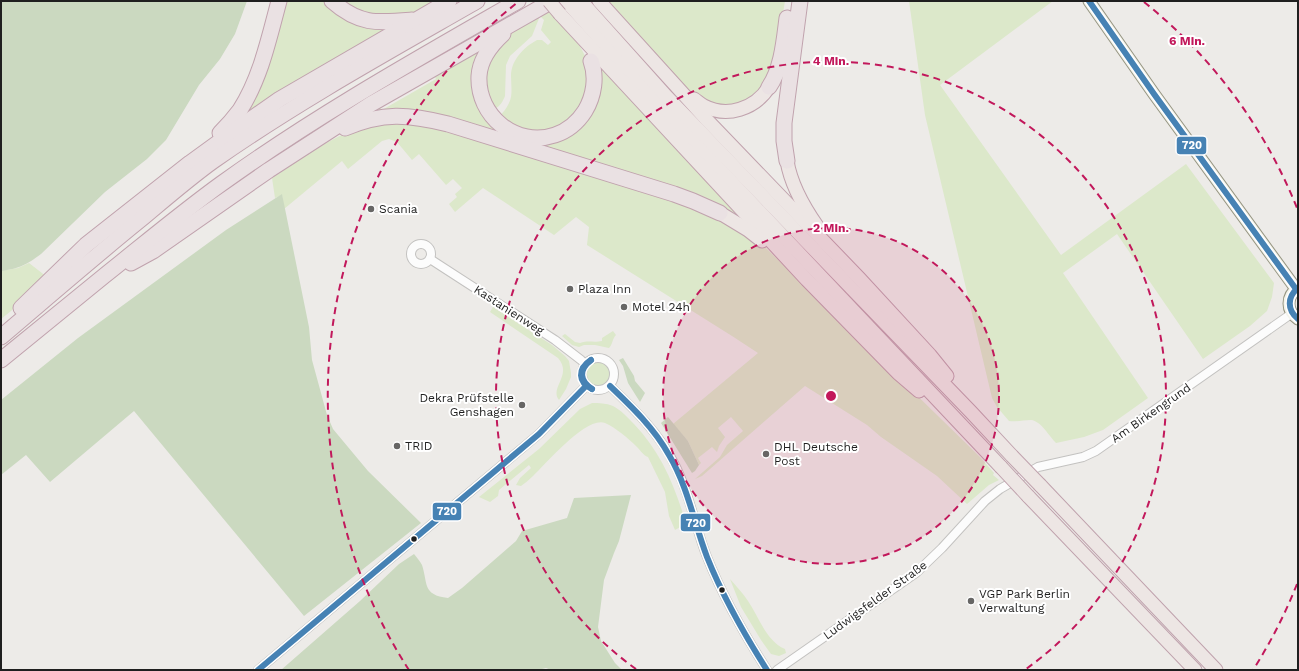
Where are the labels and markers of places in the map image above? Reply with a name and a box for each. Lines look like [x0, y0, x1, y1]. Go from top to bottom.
place label: Scania [379, 202, 418, 216]
marker: Scania [366, 204, 376, 214]
place label: Plaza Inn [578, 282, 631, 296]
marker: Plaza Inn [565, 284, 575, 294]
place label: Motel 24h [632, 300, 690, 314]
marker: Motel 24h [619, 302, 629, 312]
centre of rings [824, 389, 838, 403]
place label: Dekra Prüfstelle Genshagen [419, 391, 514, 419]
marker: Dekra Prüfstelle Genshagen [517, 400, 527, 410]
place label: TRID [405, 439, 432, 453]
place label: DHL Deutsche Post [774, 440, 858, 468]
marker: TRID [392, 441, 402, 451]
marker: DHL Deutsche Post [761, 449, 771, 459]
unlabelled marker [409, 534, 419, 544]
unlabelled marker [717, 585, 727, 595]
place label: VGP Park Berlin Verwaltung [979, 587, 1070, 615]
marker: VGP Park Berlin Verwaltung [966, 596, 976, 606]

